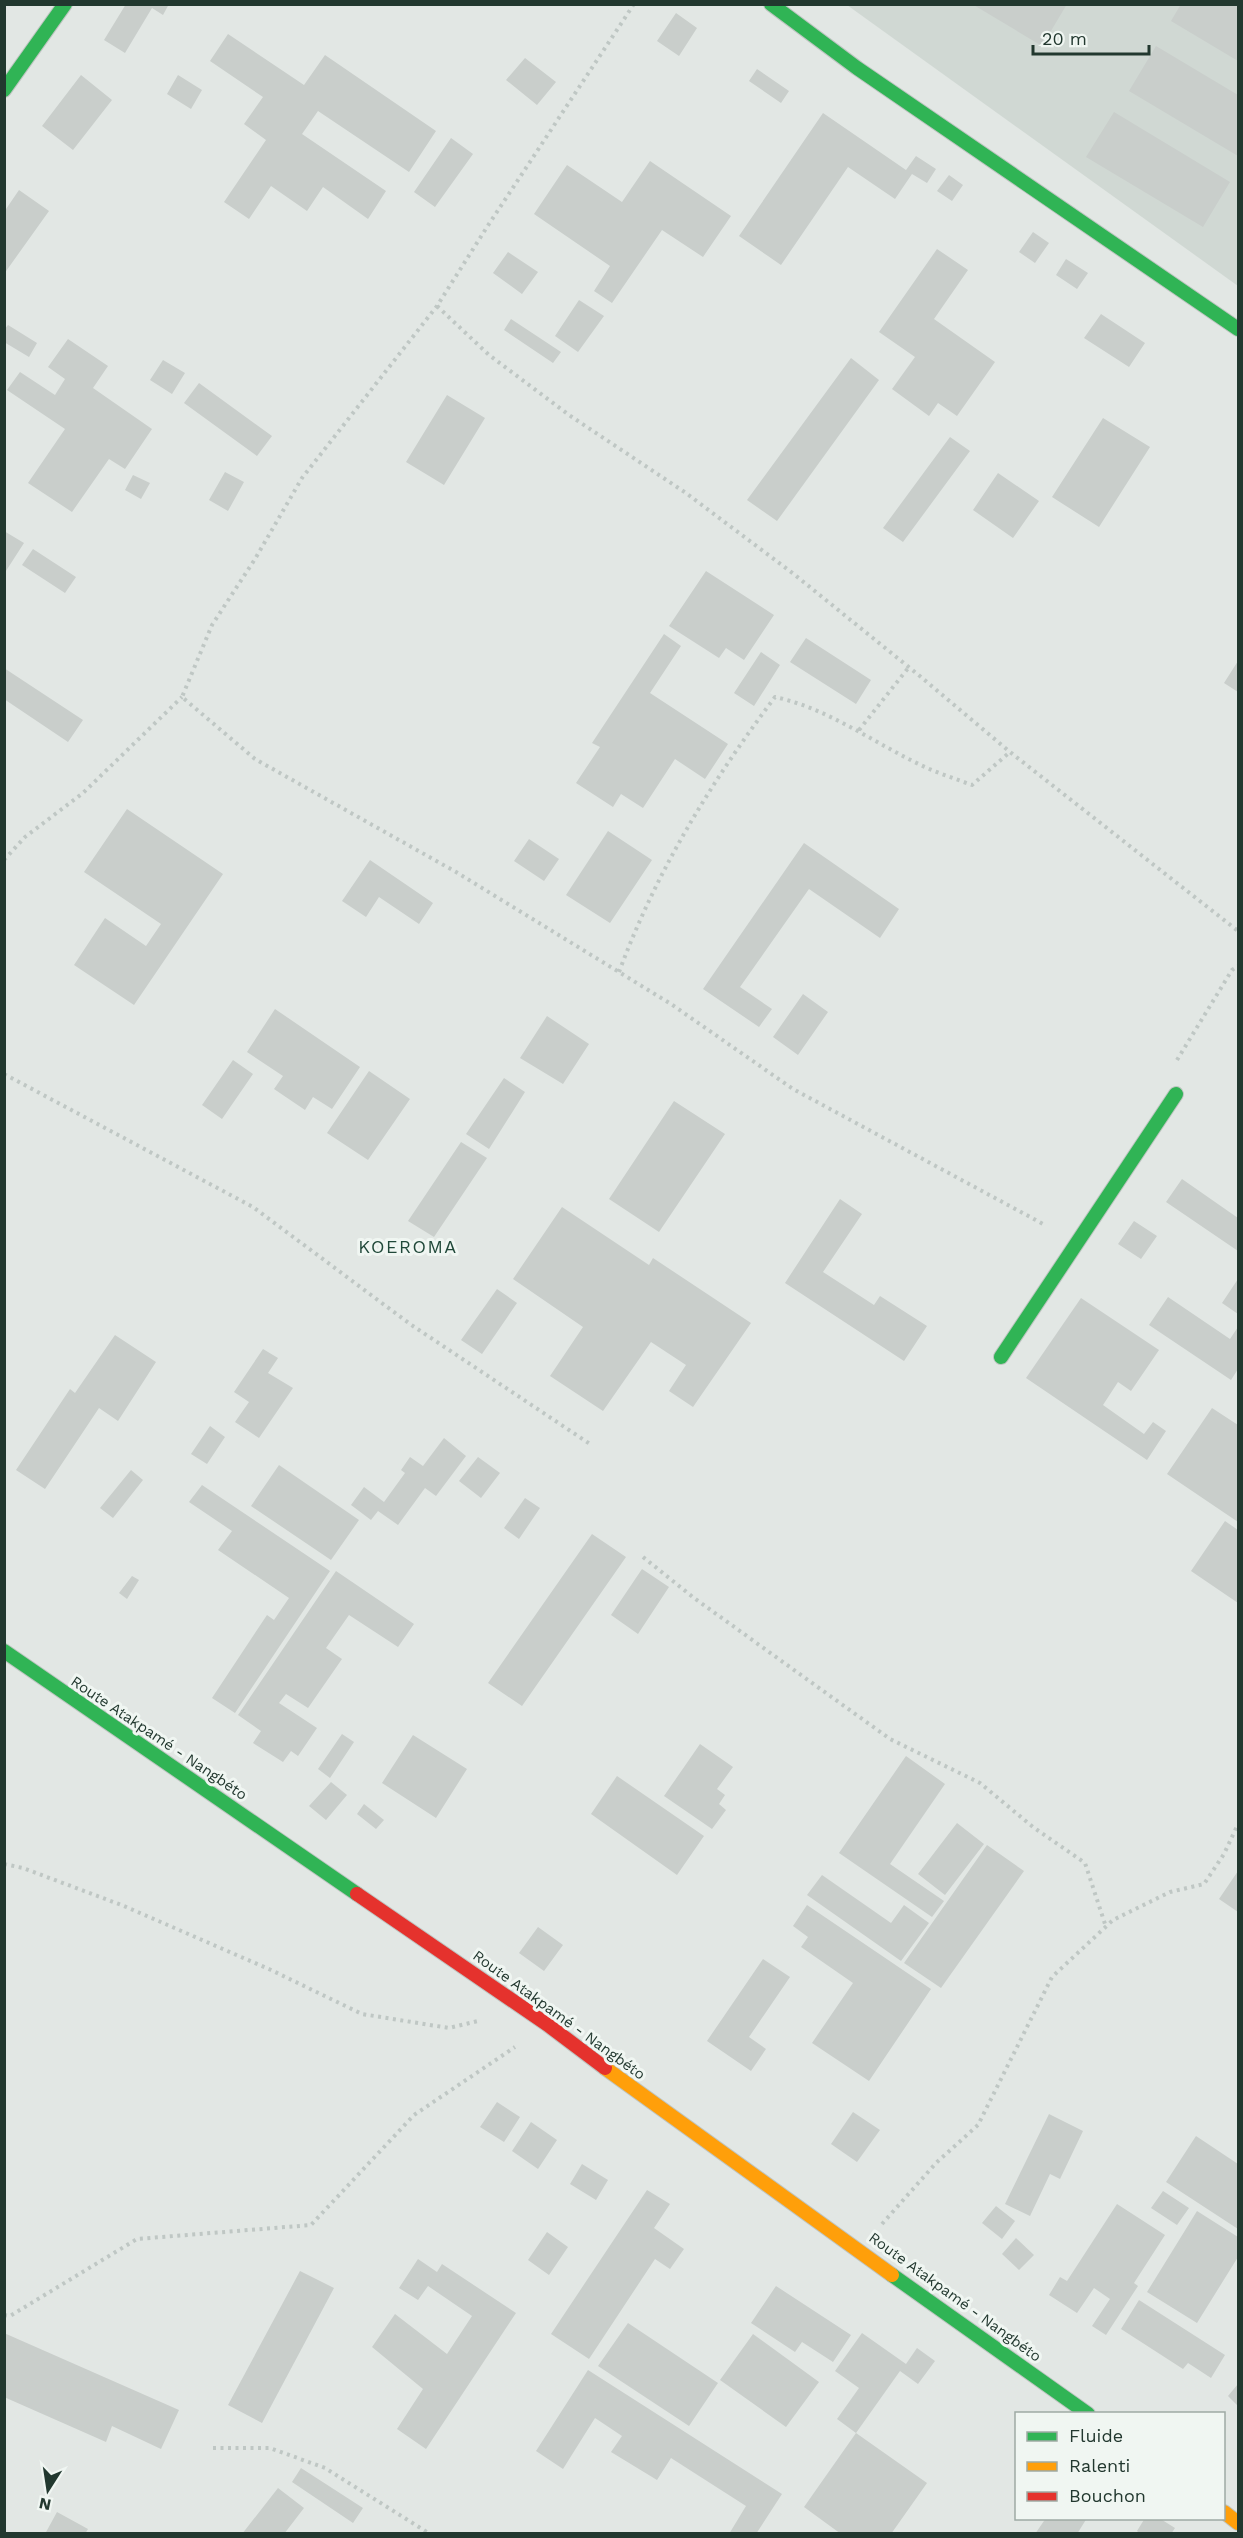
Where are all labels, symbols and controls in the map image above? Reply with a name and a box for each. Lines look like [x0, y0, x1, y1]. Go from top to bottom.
scale bar [1033, 18, 1148, 56]
text: 20 m [1042, 28, 1087, 49]
district label: KOEROMA [358, 1236, 458, 1257]
street label: Route Atakpamé - Nangbéto [67, 1672, 251, 1804]
street label: Route Atakpamé - Nangbéto [469, 1946, 649, 2084]
street label: Route Atakpamé - Nangbéto [865, 2228, 1045, 2366]
legend [1015, 2412, 1225, 2520]
text: Fluide [1069, 2425, 1123, 2446]
text: Ralenti [1069, 2455, 1130, 2476]
north arrow [18, 2460, 78, 2520]
text: Bouchon [1069, 2485, 1146, 2506]
text: N [37, 2494, 53, 2515]

